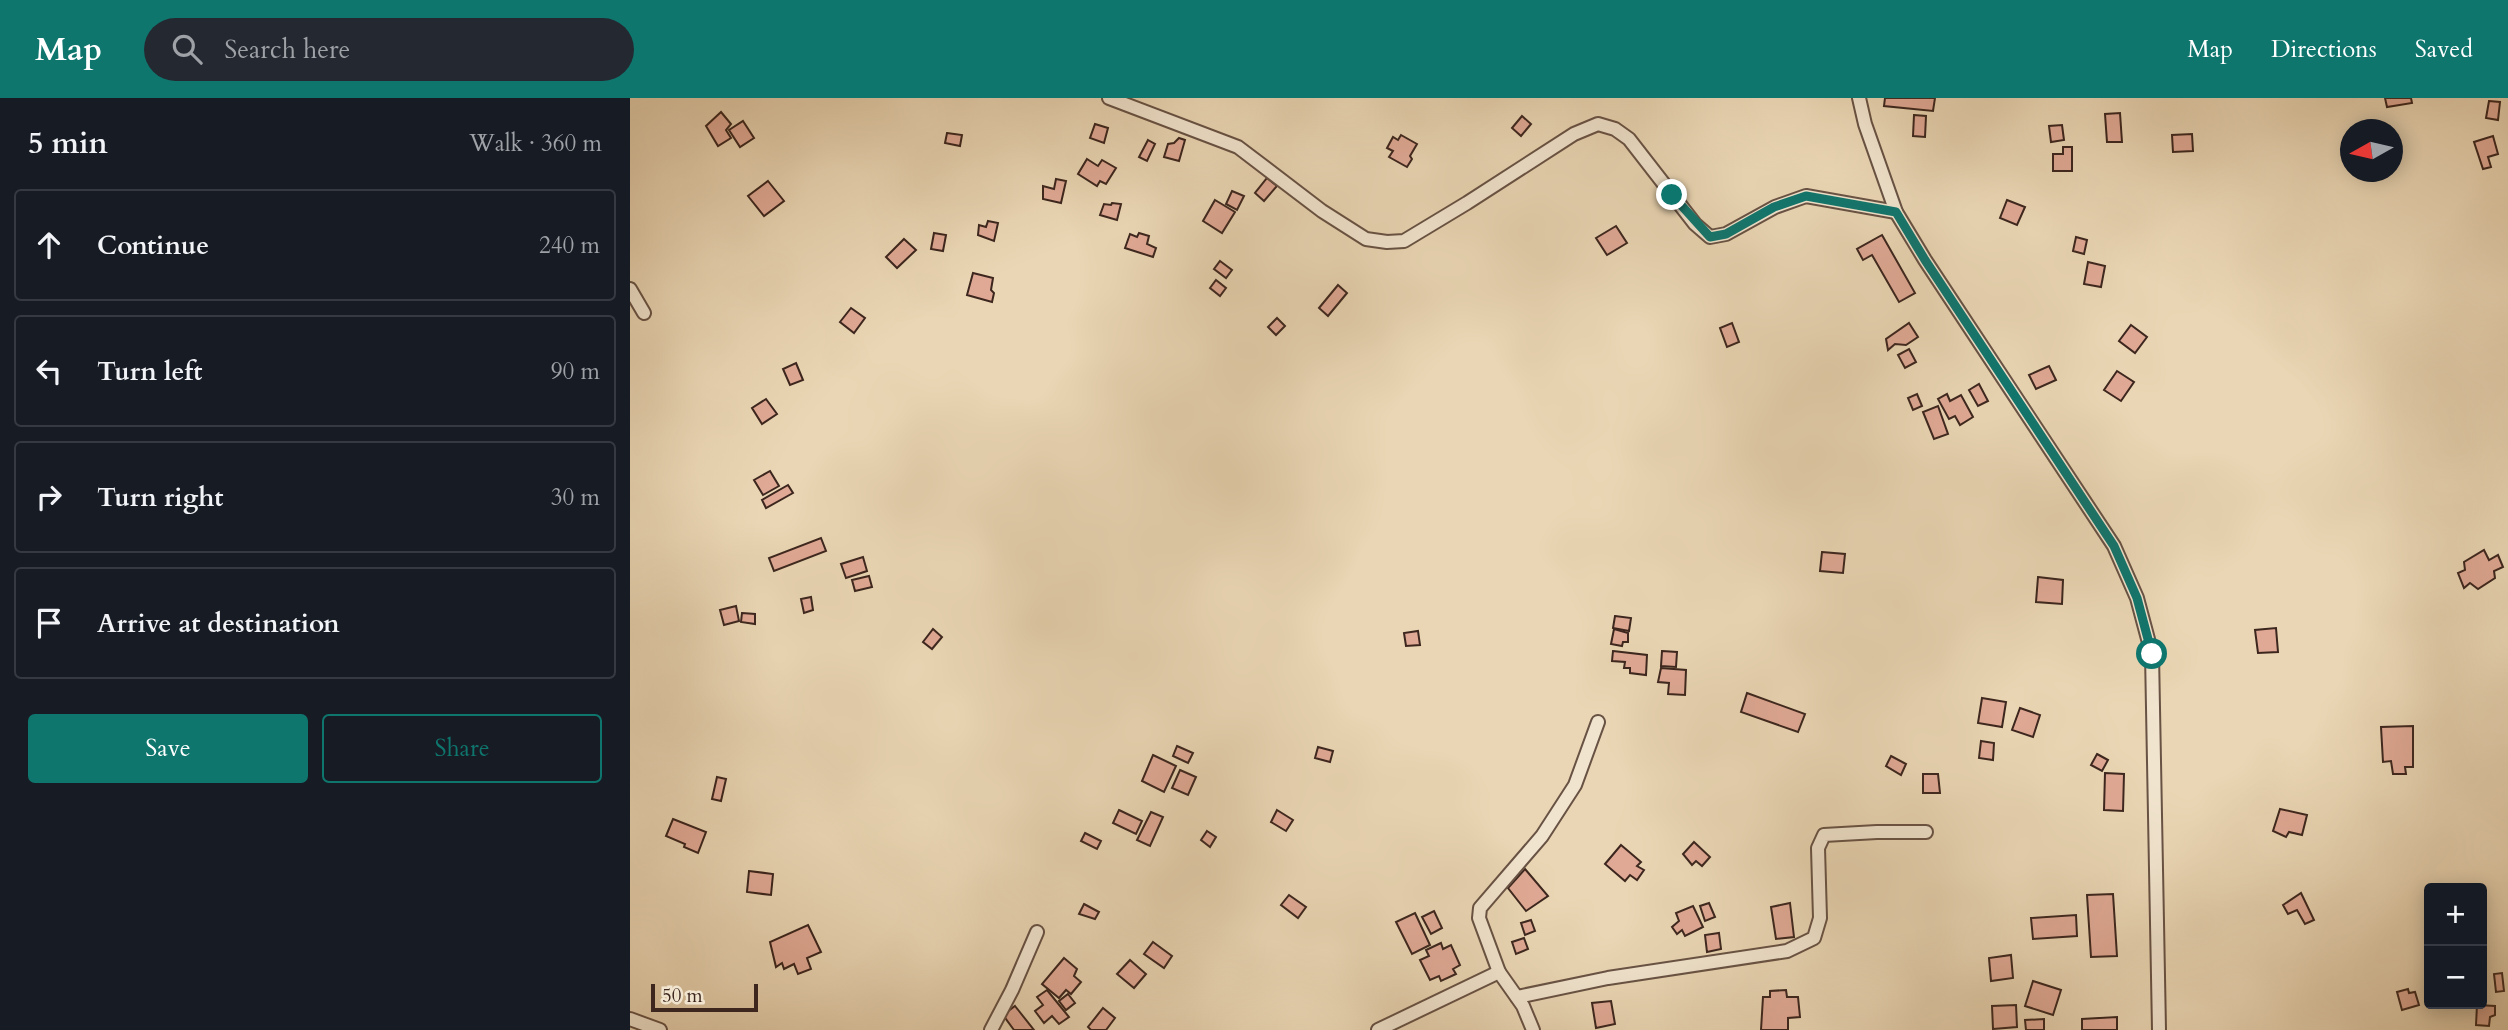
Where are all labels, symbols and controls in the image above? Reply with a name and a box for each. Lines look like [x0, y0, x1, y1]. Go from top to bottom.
search box [144, 18, 634, 81]
text: Map [35, 27, 102, 72]
icon: search [168, 30, 206, 68]
text: Search here [224, 32, 350, 67]
text: Map [2187, 33, 2233, 66]
text: Directions [2271, 33, 2377, 66]
text: Saved [2415, 33, 2473, 66]
north arrow [2340, 119, 2403, 182]
text: 5 min [28, 123, 108, 164]
text: Walk · 360 m [469, 128, 602, 159]
route end [1656, 179, 1687, 210]
icon: ahead [30, 226, 68, 264]
text: Continue [97, 228, 209, 263]
text: 240 m [539, 230, 600, 261]
icon: left [30, 352, 68, 390]
text: Turn left [97, 354, 202, 389]
text: 90 m [551, 356, 600, 387]
icon: right [30, 478, 68, 516]
text: Turn right [97, 480, 224, 515]
text: 30 m [551, 482, 600, 513]
icon: arrive [30, 604, 68, 642]
text: Arrive at destination [97, 606, 340, 641]
route start [2136, 638, 2167, 669]
button: Save [28, 714, 308, 783]
button: Share [322, 714, 602, 783]
map controls [2424, 883, 2487, 1009]
button: + [2424, 883, 2487, 946]
button: − [2424, 946, 2487, 1009]
scale bar [651, 981, 758, 1013]
text: 50 m [662, 983, 703, 1009]

